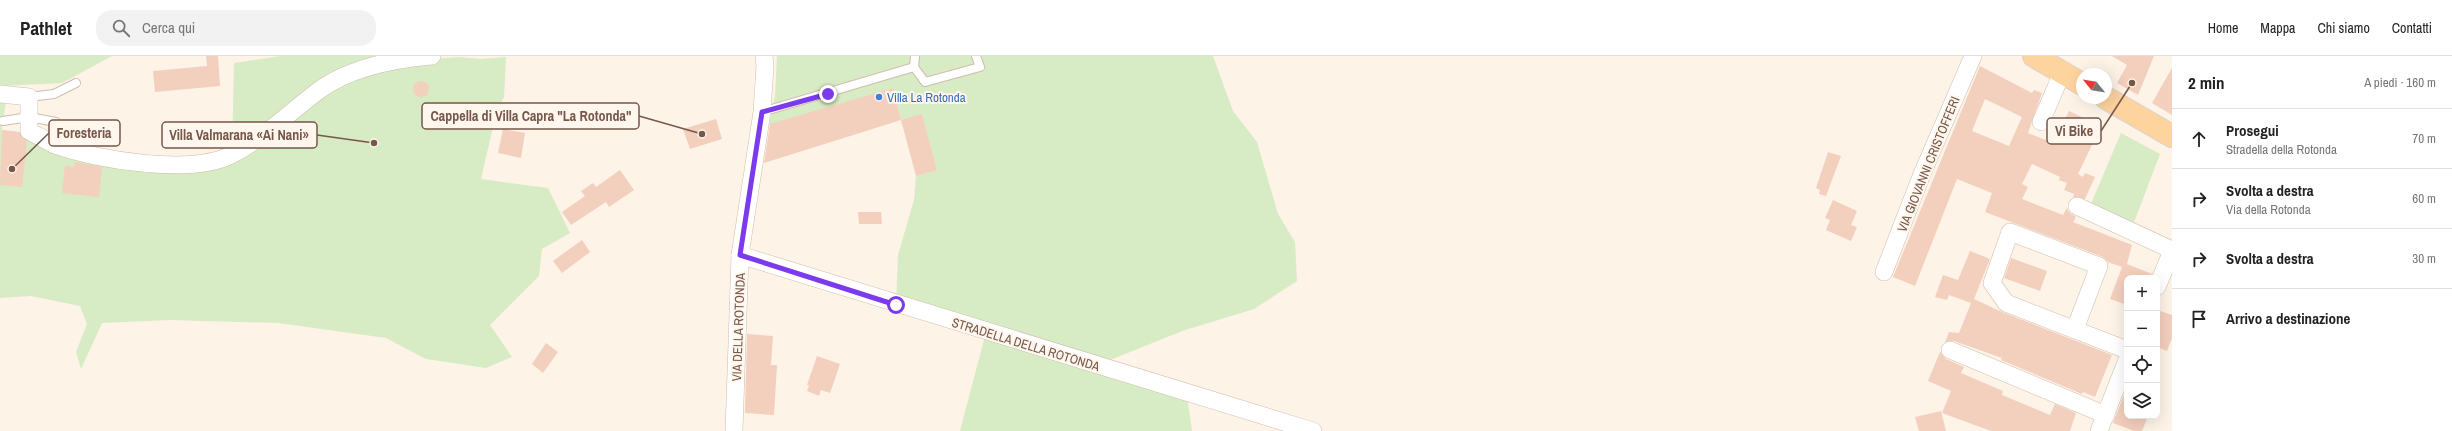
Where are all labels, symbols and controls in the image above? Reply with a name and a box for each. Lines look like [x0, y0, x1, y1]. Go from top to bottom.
search box [96, 10, 376, 46]
text: Pathlet [20, 15, 72, 41]
icon: search [110, 17, 132, 39]
text: Cerca qui [142, 17, 195, 38]
text: Home [2208, 19, 2238, 37]
text: Mappa [2260, 19, 2295, 37]
text: Chi siamo [2317, 19, 2370, 37]
text: Contatti [2392, 19, 2432, 37]
north arrow [2076, 68, 2112, 104]
text: 2 min [2188, 71, 2224, 94]
text: A piedi · 160 m [2364, 74, 2436, 91]
route end [819, 85, 837, 103]
place label: Villa La Rotonda [887, 89, 966, 106]
marker: Villa La Rotonda [874, 92, 884, 102]
street label: VIA GIOVANNI CRISTOFFERI [1893, 94, 1963, 234]
callout: Cappella di Villa Capra "La Rotonda" [422, 103, 639, 129]
text: Cappella di Villa Capra "La Rotonda" [431, 107, 631, 125]
callout: Vi Bike [2047, 118, 2101, 144]
callout: Foresteria [49, 120, 120, 146]
text: Prosegui [2226, 120, 2279, 141]
callout: Villa Valmarana «Ai Nani» [162, 122, 317, 148]
text: Vi Bike [2055, 122, 2093, 140]
text: Foresteria [57, 124, 112, 142]
text: Villa Valmarana «Ai Nani» [169, 126, 309, 144]
icon: ahead [2188, 128, 2210, 150]
text: 70 m [2412, 130, 2436, 147]
text: Stradella della Rotonda [2226, 141, 2337, 158]
text: Svolta a destra [2226, 180, 2314, 201]
icon: right [2188, 188, 2210, 210]
text: 60 m [2412, 190, 2436, 207]
text: Via della Rotonda [2226, 201, 2311, 218]
icon: right [2188, 248, 2210, 270]
text: Svolta a destra [2226, 248, 2314, 269]
text: 30 m [2412, 250, 2436, 267]
street label: VIA DELLA ROTONDA [728, 271, 749, 382]
map controls [2124, 275, 2160, 419]
button: + [2124, 275, 2160, 311]
route start [887, 296, 905, 314]
icon: arrive [2188, 308, 2210, 330]
text: Arrivo a destinazione [2226, 308, 2350, 329]
button: − [2124, 311, 2160, 347]
street label: STRADELLA DELLA ROTONDA [950, 314, 1103, 375]
button: locate [2124, 347, 2160, 383]
button: layers [2124, 383, 2160, 419]

